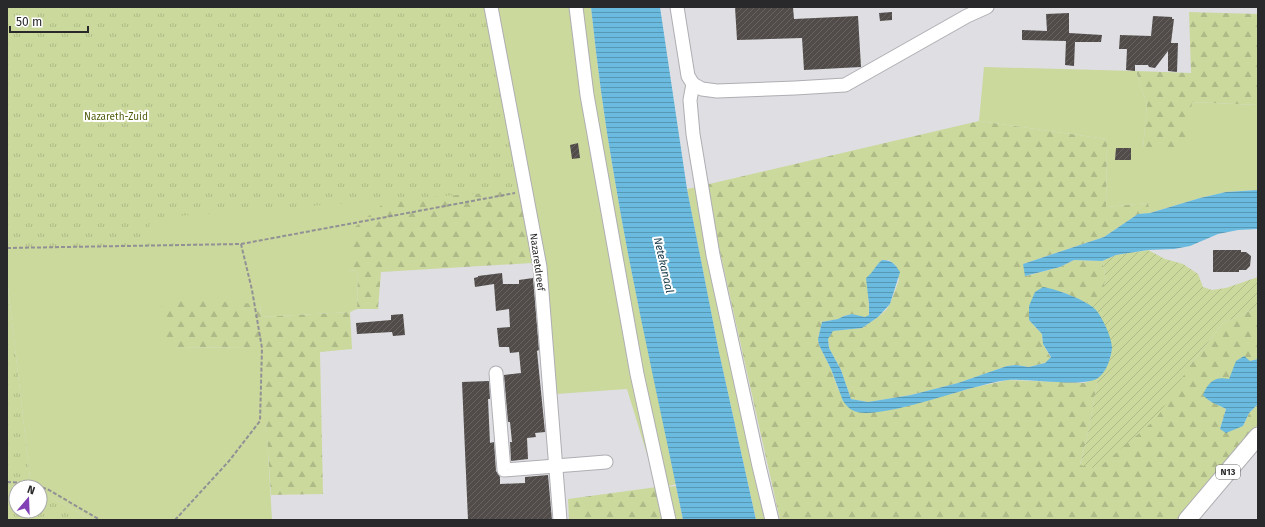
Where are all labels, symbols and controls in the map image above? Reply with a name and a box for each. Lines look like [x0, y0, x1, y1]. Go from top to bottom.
scale bar [10, 8, 88, 34]
text: 50 m [16, 15, 42, 29]
park label: Nazareth-Zuid [84, 111, 148, 123]
street label: Nazaretdreef [527, 232, 547, 292]
water label: Netekanaal [651, 236, 676, 294]
road number: N13 [1216, 465, 1240, 479]
north arrow [8, 479, 48, 519]
text: N [26, 483, 37, 497]

